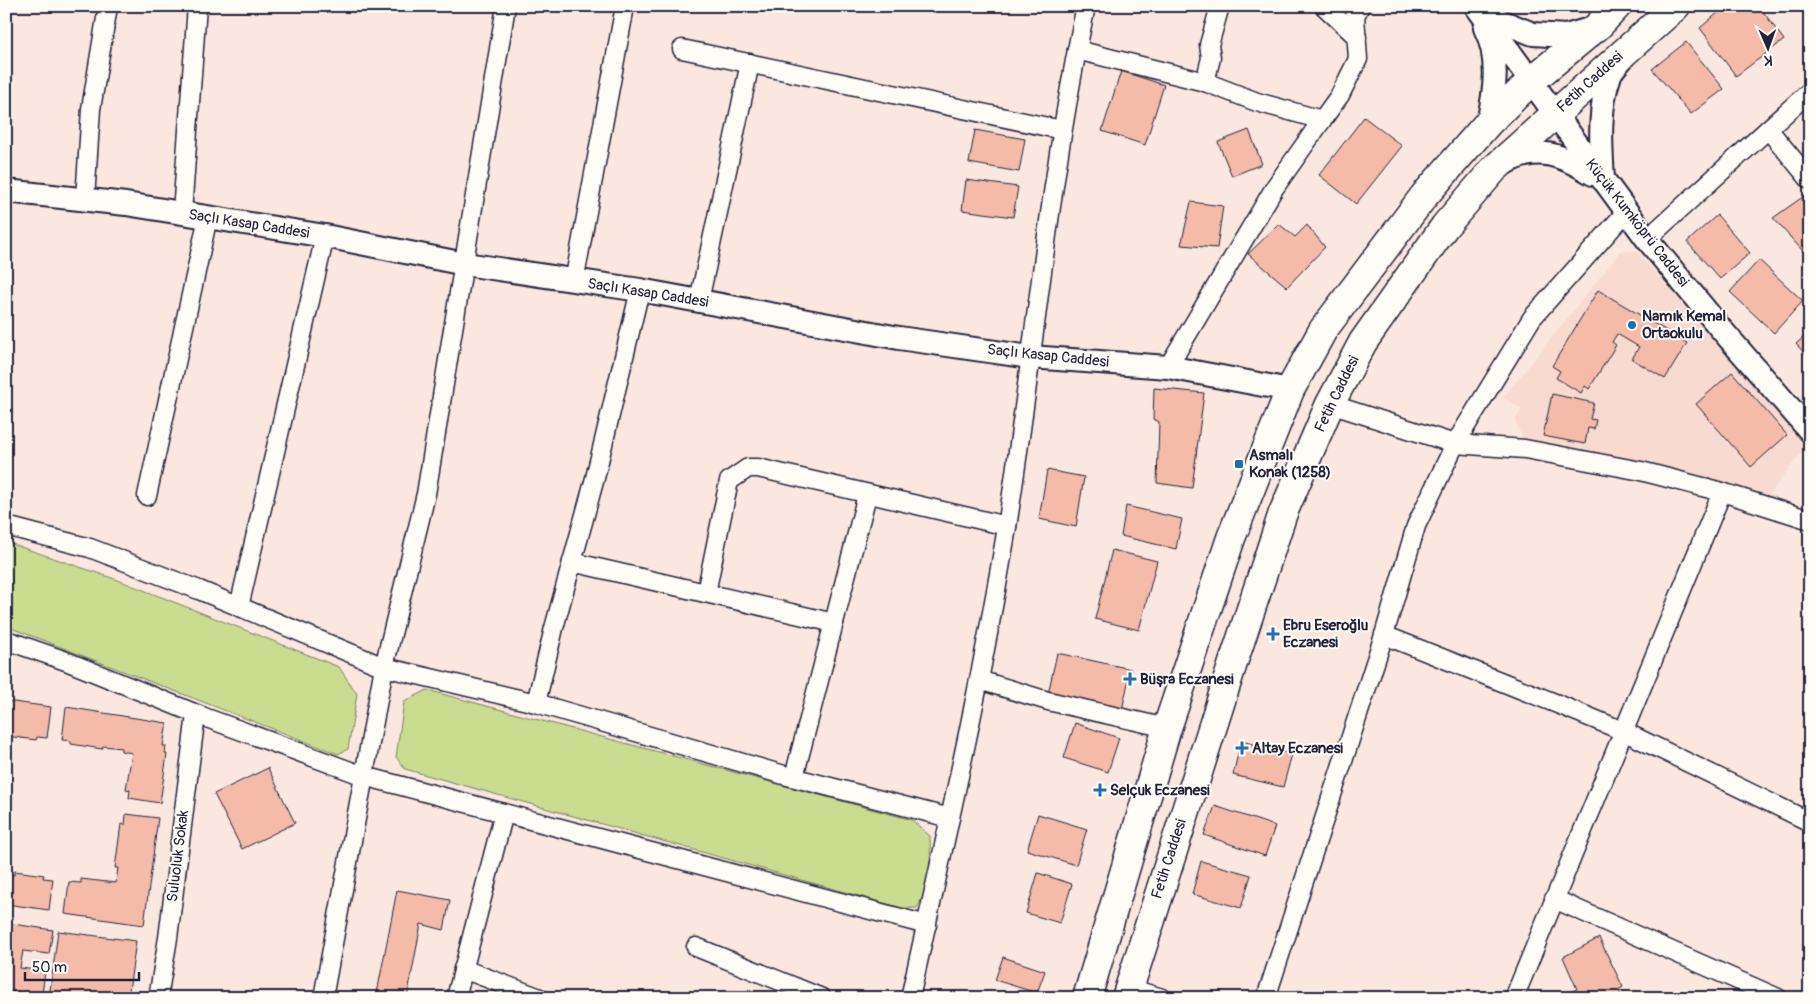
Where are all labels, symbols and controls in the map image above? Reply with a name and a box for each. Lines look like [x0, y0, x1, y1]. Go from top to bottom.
north arrow [1744, 22, 1794, 72]
street label: Fetih Caddesi [1553, 47, 1627, 117]
text: K [1763, 52, 1773, 69]
street label: Küçük Kumköprü Caddesi [1581, 155, 1693, 291]
street label: Saçlı Kasap Caddesi [187, 205, 311, 243]
street label: Saçlı Kasap Caddesi [586, 274, 710, 312]
place label: Namık Kemal Ortaokulu [1642, 307, 1726, 343]
marker: Namık Kemal Ortaokulu [1626, 319, 1638, 331]
street label: Saçlı Kasap Caddesi [986, 340, 1110, 372]
street label: Fetih Caddesi [1310, 352, 1364, 435]
place label: Asmalı Konak (1258) [1249, 446, 1331, 482]
marker: Asmalı Konak (1258) [1233, 458, 1245, 470]
place label: Ebru Eseroğlu Eczanesi [1283, 616, 1369, 652]
marker: Ebru Eseroğlu Eczanesi [1267, 628, 1279, 640]
place label: Büşra Eczanesi [1140, 670, 1234, 689]
marker: Büşra Eczanesi [1124, 673, 1136, 685]
place label: Altay Eczanesi [1252, 739, 1343, 758]
marker: Altay Eczanesi [1236, 742, 1248, 754]
place label: Selçuk Eczanesi [1110, 781, 1210, 800]
marker: Selçuk Eczanesi [1094, 784, 1106, 796]
street label: Suluoluk Sokak [163, 808, 193, 903]
street label: Fetih Caddesi [1147, 816, 1191, 901]
scale bar [25, 949, 139, 981]
text: 50 m [32, 958, 67, 977]

